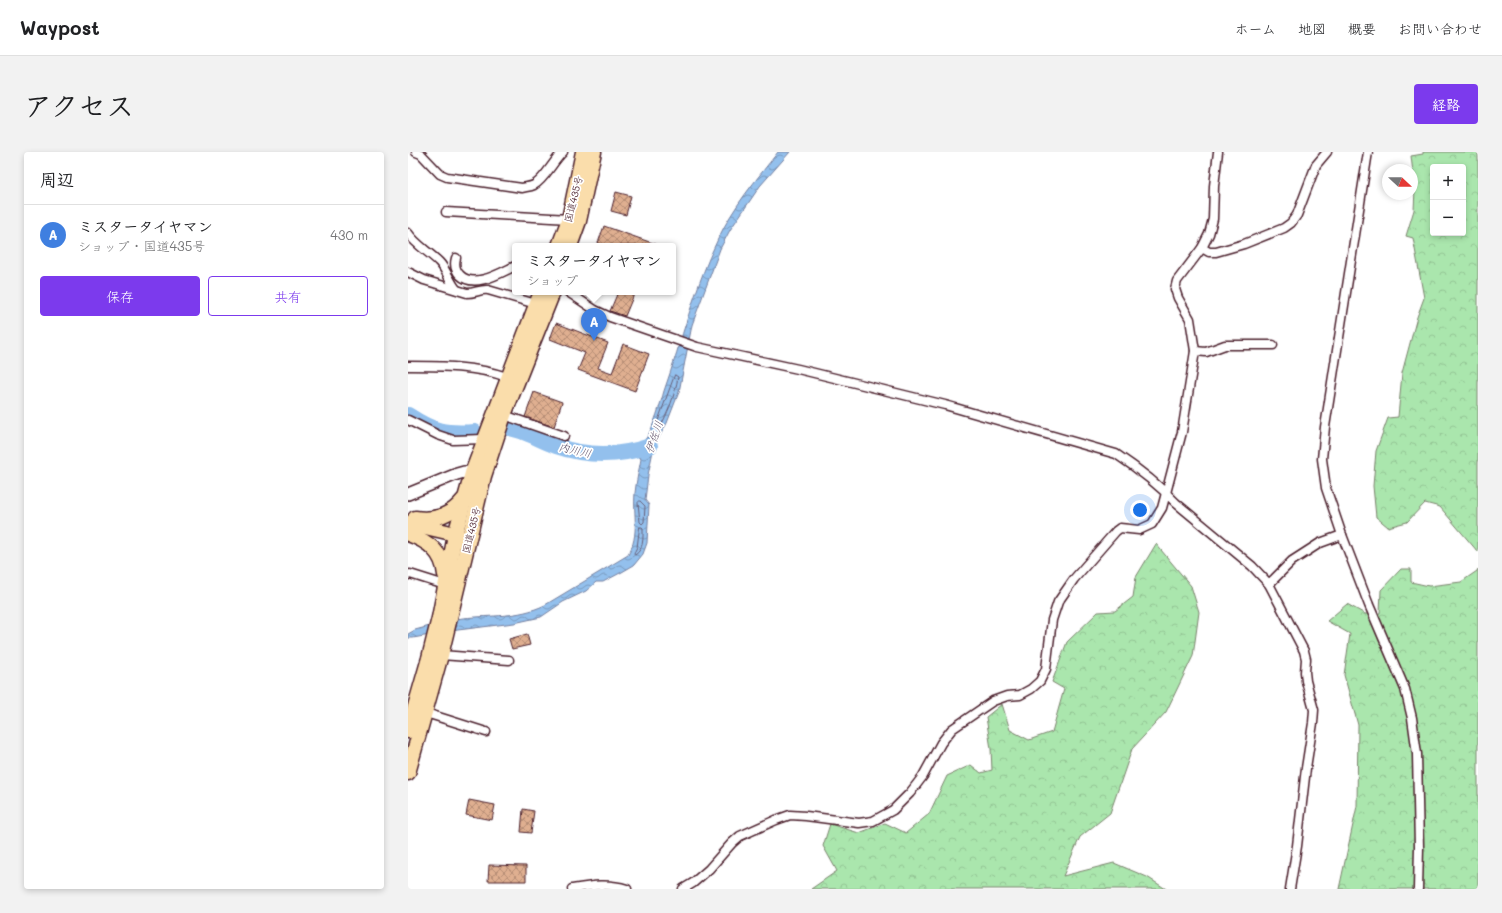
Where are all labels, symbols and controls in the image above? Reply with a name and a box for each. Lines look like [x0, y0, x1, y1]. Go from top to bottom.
text: Waypost [20, 15, 100, 40]
text: ホーム [1235, 19, 1276, 38]
text: 地図 [1298, 19, 1326, 38]
text: 概要 [1348, 19, 1376, 38]
text: お問い合わせ [1398, 19, 1482, 38]
button: 経路 [1414, 84, 1478, 124]
text: アクセス [24, 87, 134, 123]
north arrow [1382, 164, 1418, 200]
map controls [1430, 164, 1466, 236]
button: + [1430, 164, 1466, 200]
text: 周辺 [40, 168, 74, 190]
street label: 国道435号 [560, 174, 586, 224]
button: − [1430, 200, 1466, 236]
text: ミスタータイヤマン [78, 216, 213, 236]
text: A [48, 226, 58, 243]
text: 430 m [330, 226, 368, 243]
text: ショップ · 国道435号 [78, 237, 205, 254]
popup [512, 243, 676, 295]
text: ミスタータイヤマン [527, 250, 661, 270]
text: ショップ [527, 271, 578, 288]
button: 保存 [40, 276, 200, 316]
button: 共有 [208, 276, 368, 316]
pin: A [581, 308, 607, 341]
water label: 伊佐川 [641, 419, 666, 455]
water label: 内川川 [557, 438, 593, 461]
your location [1130, 500, 1150, 520]
street label: 国道435号 [458, 505, 484, 555]

